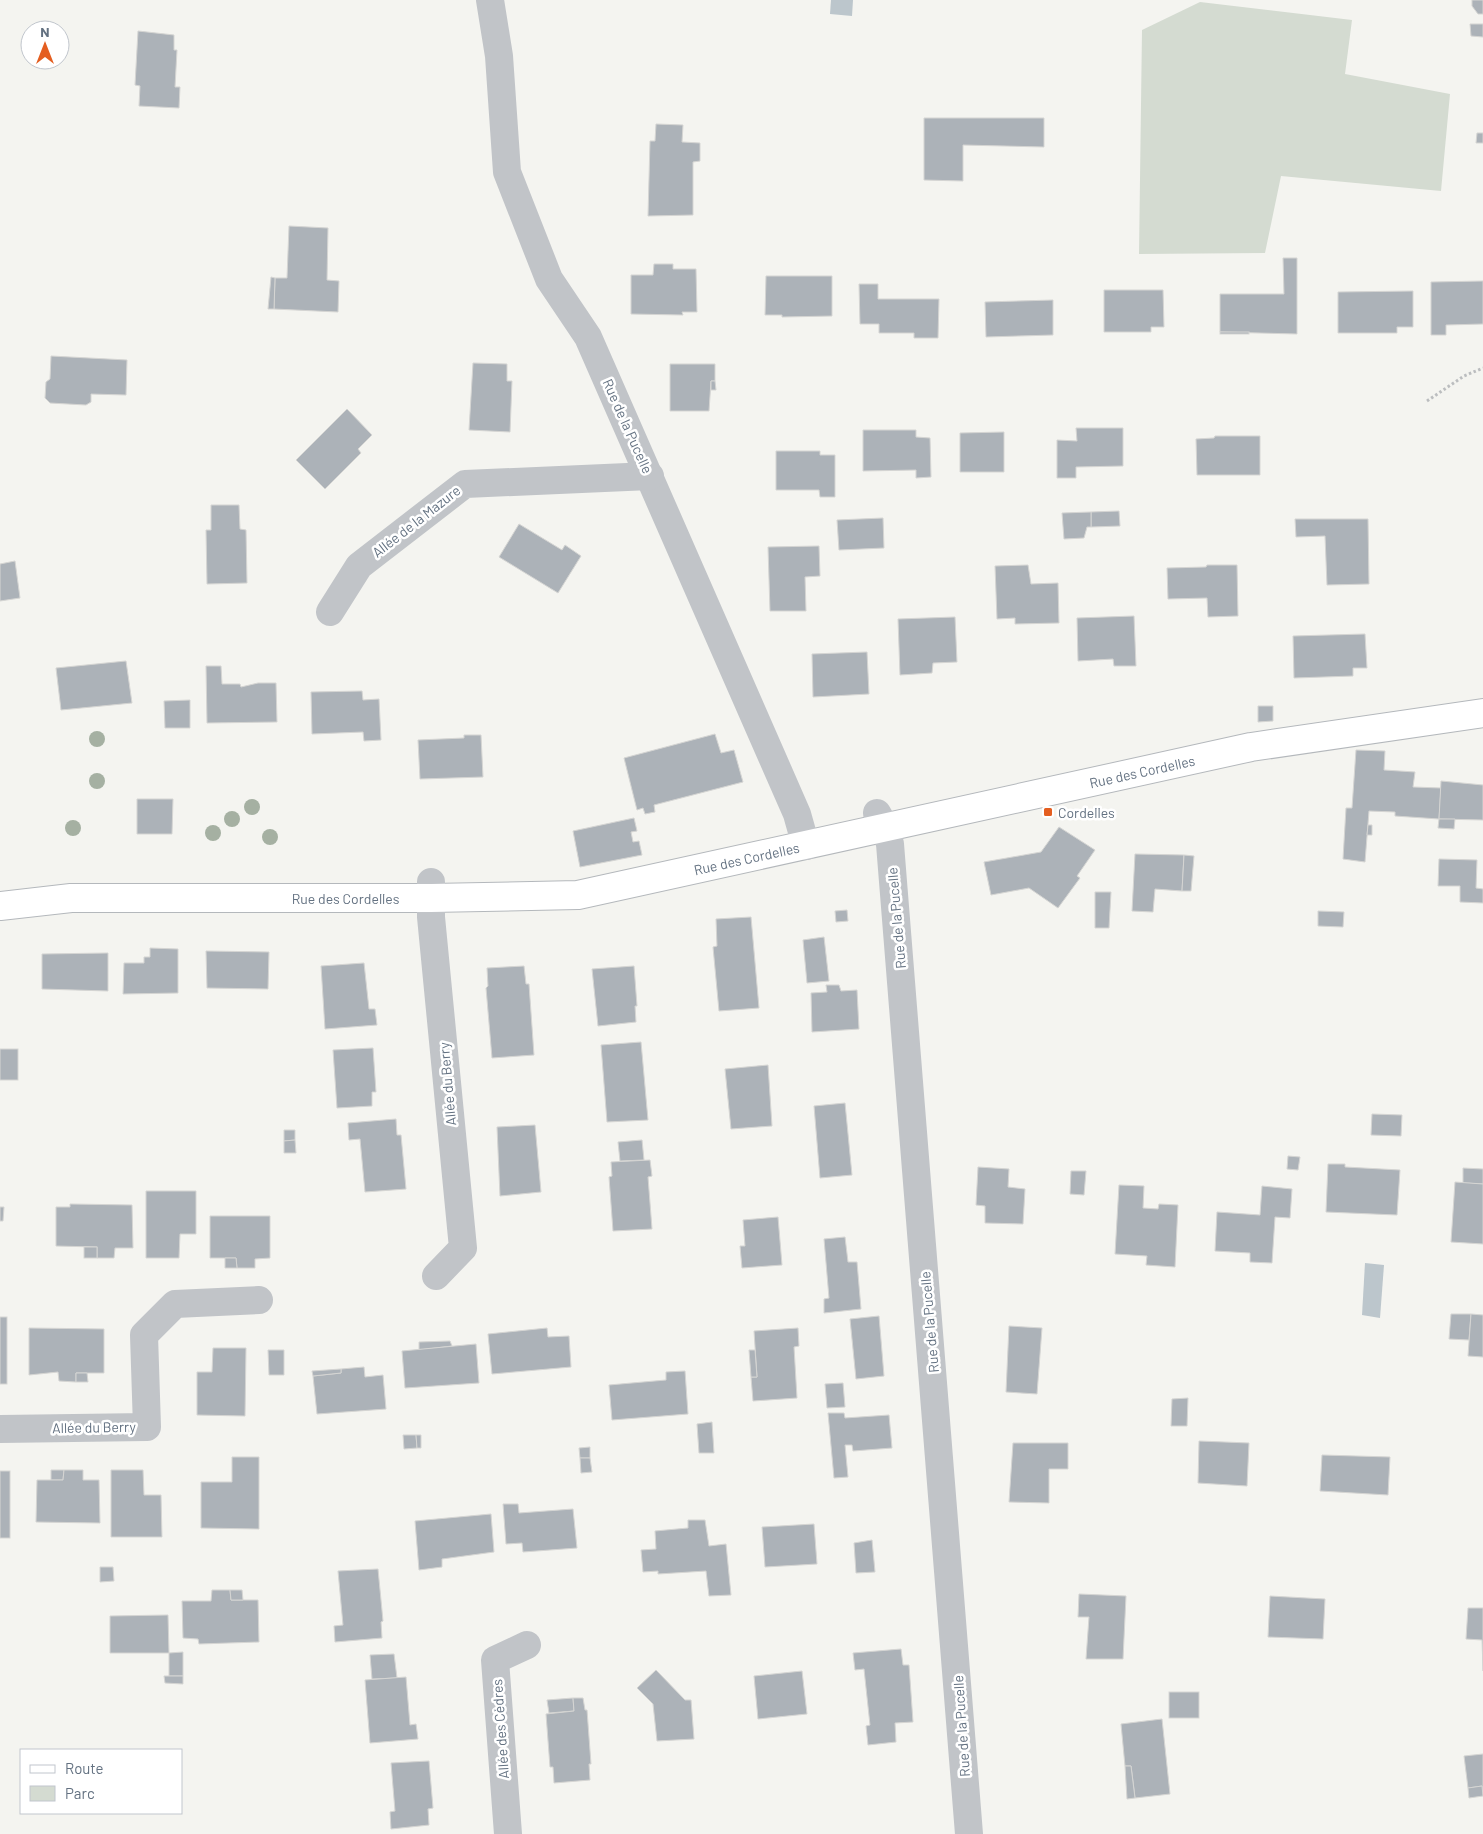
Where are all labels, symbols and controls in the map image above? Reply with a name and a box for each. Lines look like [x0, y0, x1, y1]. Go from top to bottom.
north arrow [20, 20, 70, 70]
text: N [40, 23, 50, 40]
street label: Rue de la Pucelle [600, 376, 656, 476]
street label: Allée de la Mazure [369, 481, 463, 561]
street label: Rue des Cordelles [1088, 751, 1197, 791]
place label: Cordelles [1058, 804, 1115, 821]
marker: Cordelles [1042, 806, 1054, 818]
street label: Rue des Cordelles [692, 838, 801, 878]
street label: Rue de la Pucelle [883, 867, 909, 969]
street label: Rue des Cordelles [292, 890, 400, 907]
street label: Allée du Berry [435, 1041, 459, 1127]
street label: Rue de la Pucelle [916, 1271, 942, 1373]
street label: Allée du Berry [52, 1418, 137, 1436]
street label: Rue de la Pucelle [949, 1675, 973, 1777]
street label: Allée des Cèdres [488, 1678, 512, 1779]
legend [20, 1749, 182, 1814]
text: Route [65, 1759, 104, 1777]
text: Parc [65, 1784, 95, 1802]

